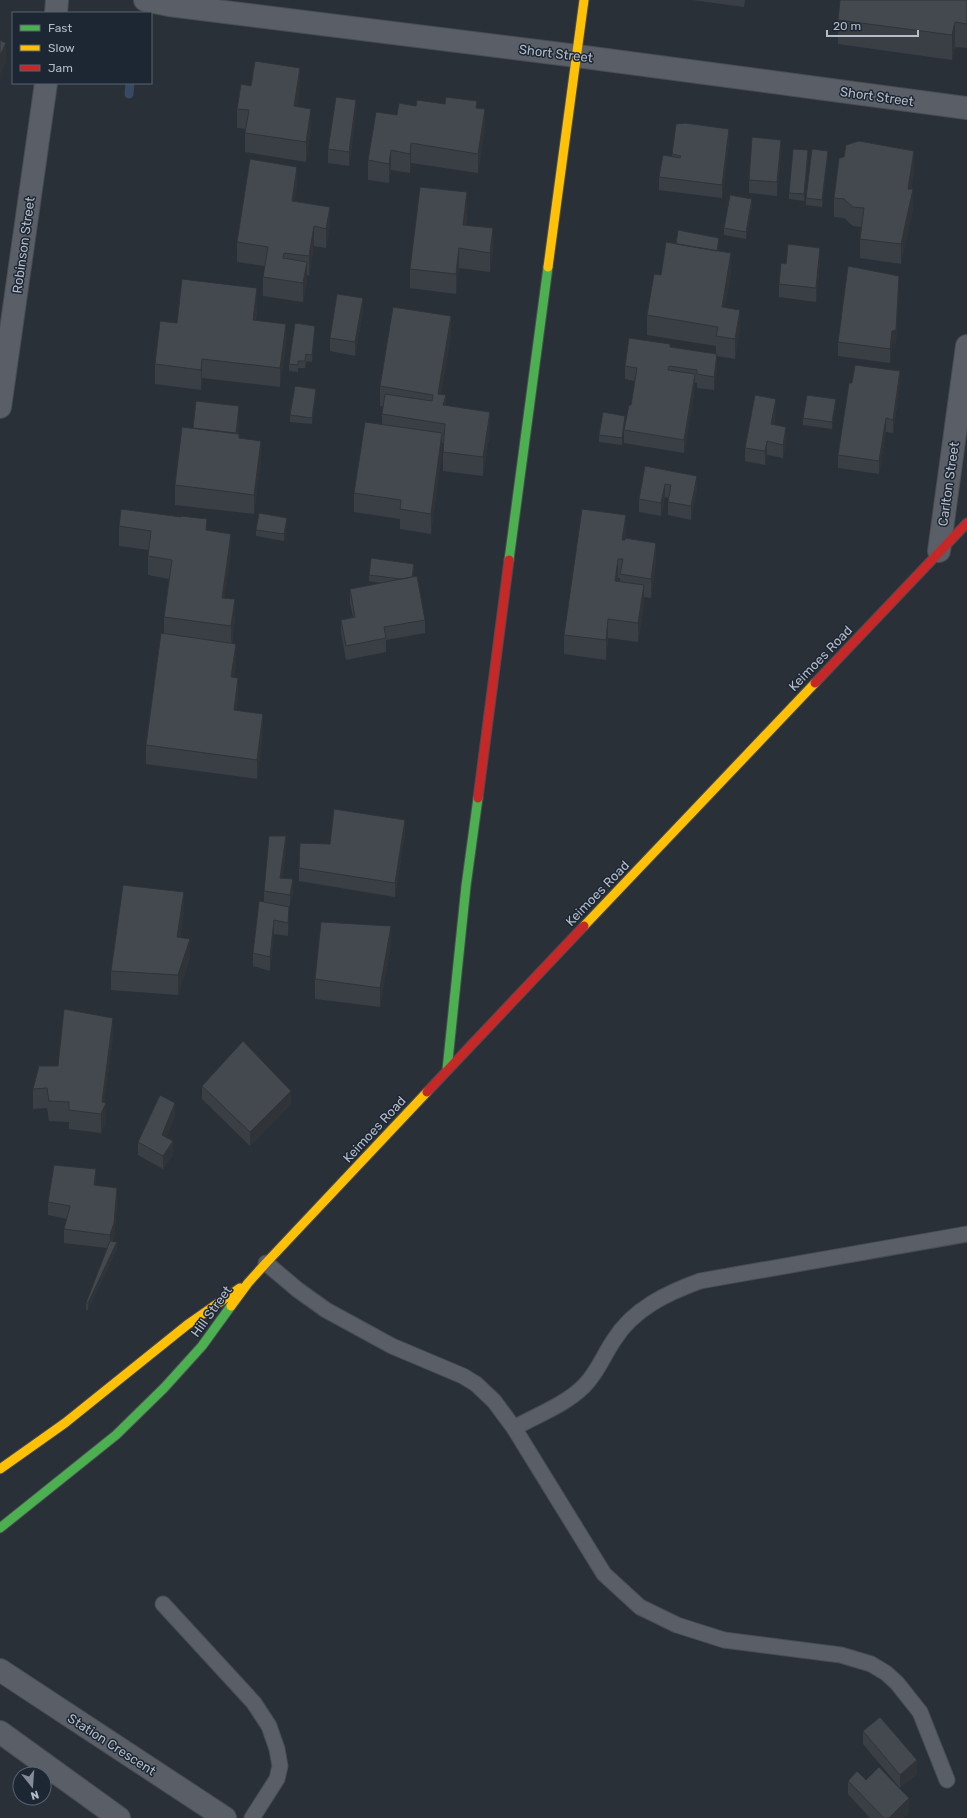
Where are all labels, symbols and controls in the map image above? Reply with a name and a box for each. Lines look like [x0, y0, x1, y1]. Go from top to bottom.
legend [12, 12, 152, 84]
scale bar [827, 12, 918, 38]
text: 20 m [833, 19, 861, 33]
text: Fast [48, 21, 72, 35]
text: Slow [48, 41, 75, 55]
street label: Short Street [518, 42, 594, 65]
text: Jam [48, 61, 73, 75]
street label: Short Street [839, 84, 915, 109]
street label: Robinson Street [9, 196, 38, 294]
street label: Carlton Street [935, 441, 962, 527]
street label: Keimoes Road [786, 623, 855, 694]
street label: Keimoes Road [563, 858, 632, 929]
street label: Keimoes Road [340, 1093, 409, 1165]
street label: Hill Street [188, 1283, 235, 1340]
street label: Station Crescent [65, 1710, 158, 1778]
north arrow [12, 1766, 52, 1806]
text: N [29, 1788, 40, 1802]

